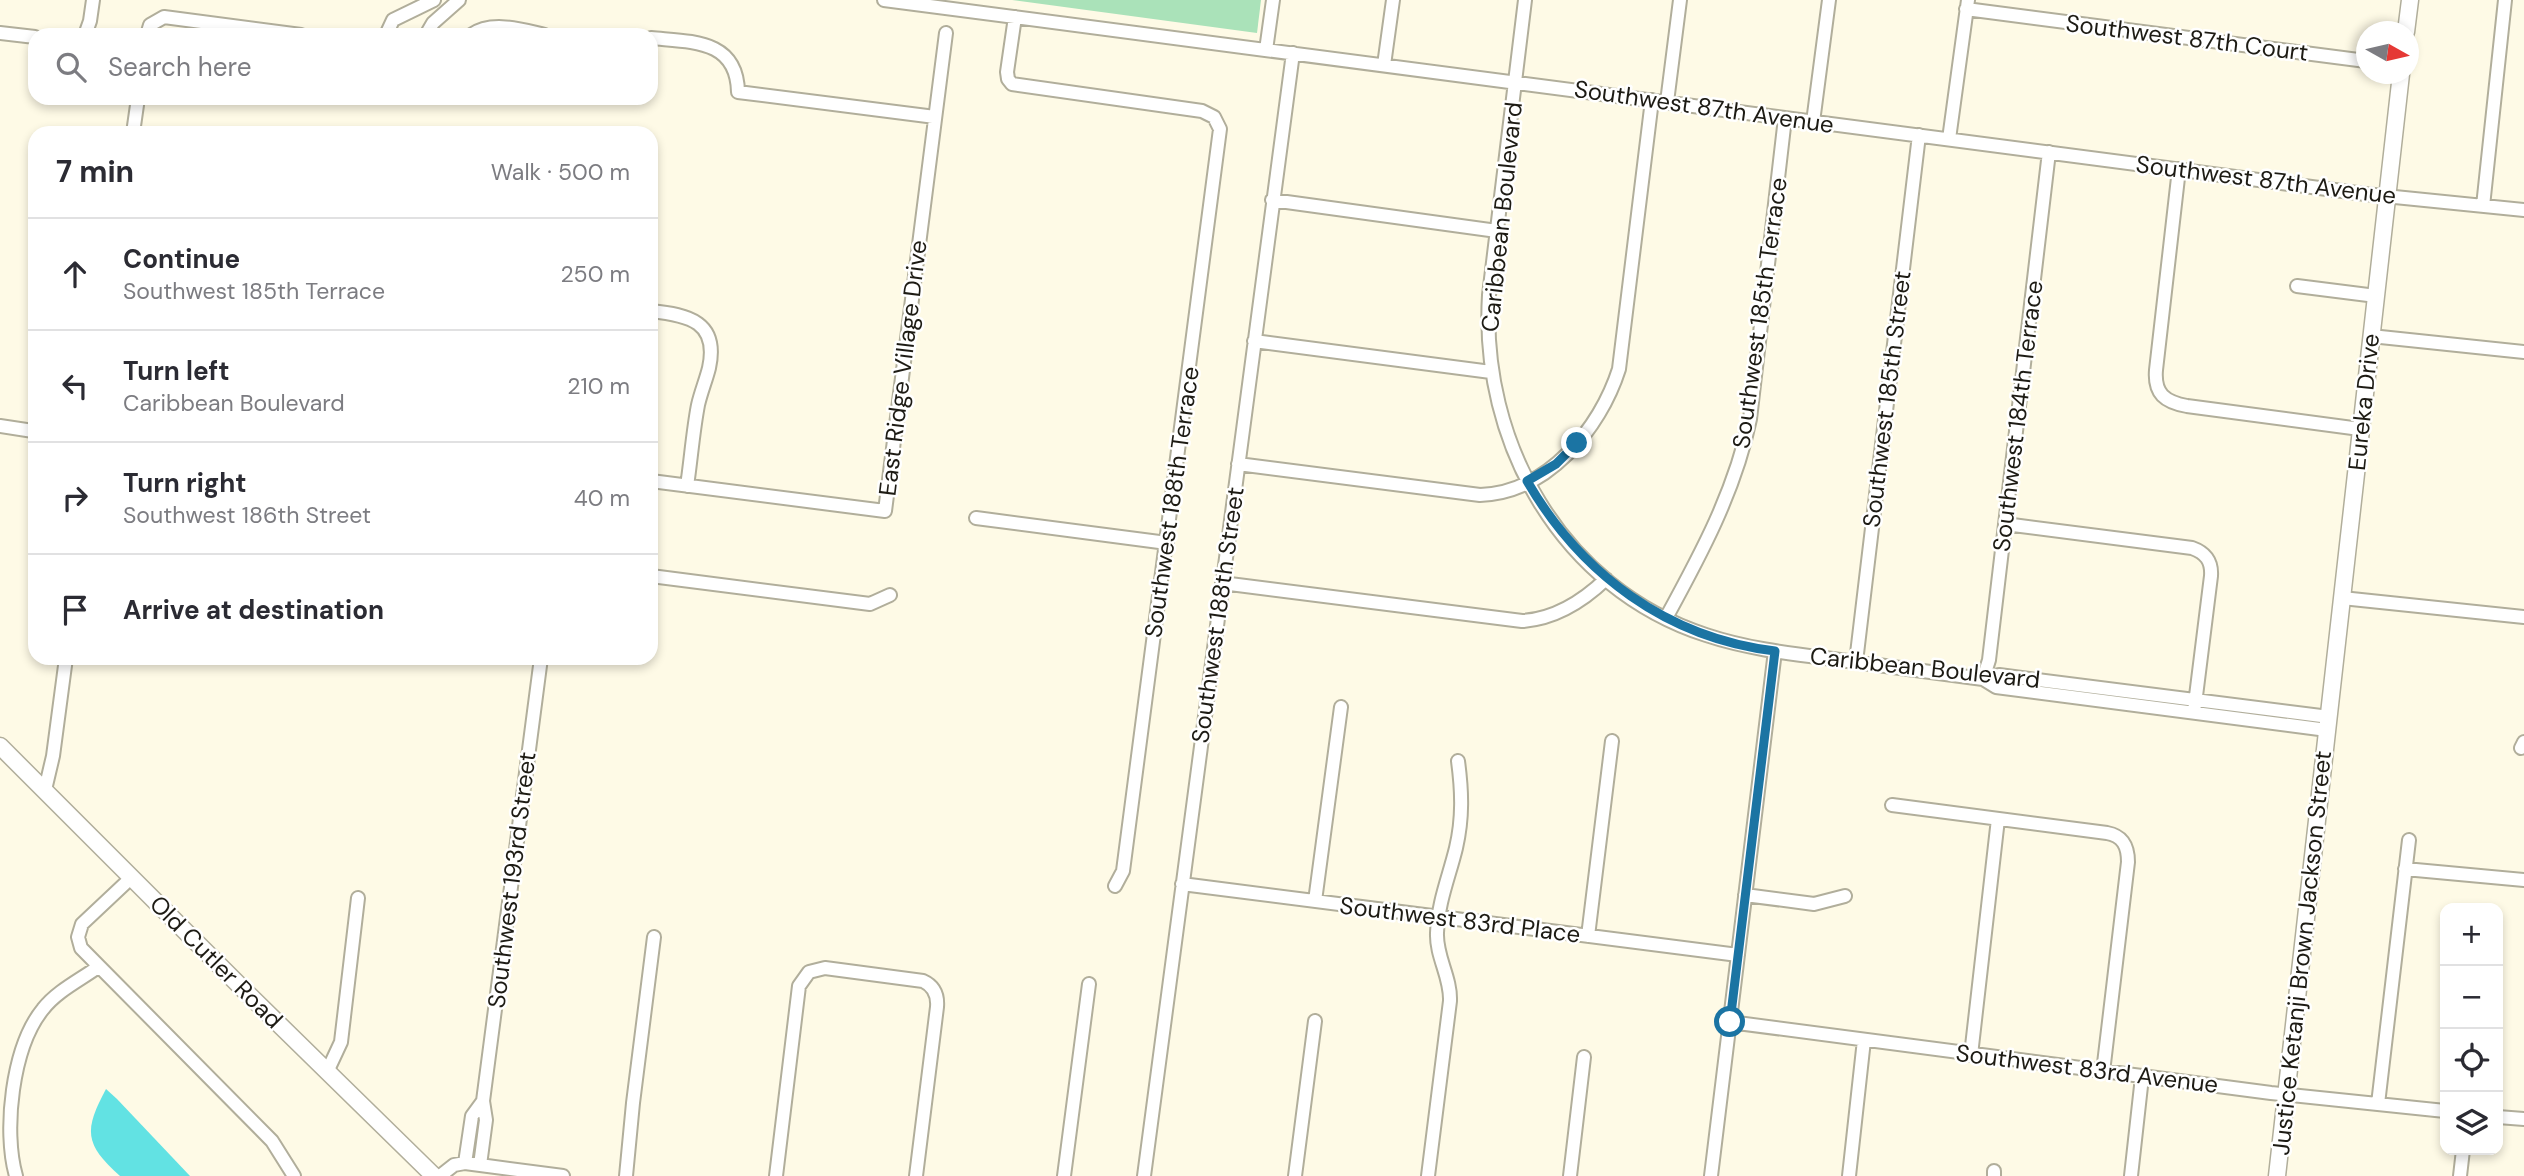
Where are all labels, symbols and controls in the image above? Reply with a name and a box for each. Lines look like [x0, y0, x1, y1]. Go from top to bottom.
street label: Southwest 87th Court [2064, 7, 2310, 68]
north arrow [2356, 21, 2419, 84]
search box [28, 28, 658, 105]
icon: search [52, 48, 90, 86]
text: Search here [108, 50, 251, 84]
street label: Southwest 87th Avenue [1572, 73, 1836, 140]
street label: Caribbean Boulevard [1474, 100, 1529, 334]
street label: Southwest 87th Avenue [2134, 148, 2398, 211]
text: 7 min [56, 152, 134, 191]
text: Walk · 500 m [491, 157, 630, 187]
street label: Southwest 185th Terrace [1725, 175, 1794, 450]
street label: East Ridge Village Drive [871, 238, 934, 498]
text: Continue [123, 242, 240, 276]
icon: ahead [56, 255, 94, 293]
text: 250 m [560, 259, 630, 289]
street label: Southwest 185th Street [1855, 269, 1918, 529]
text: Southwest 185th Terrace [123, 276, 385, 306]
street label: Southwest 184th Terrace [1985, 278, 2050, 553]
street label: Eureka Drive [2341, 332, 2386, 472]
text: Turn left [123, 354, 230, 388]
street label: Southwest 188th Terrace [1137, 364, 1206, 639]
icon: left [56, 367, 94, 405]
text: 210 m [567, 371, 630, 401]
text: Caribbean Boulevard [123, 388, 345, 418]
route end [1561, 427, 1592, 458]
text: Turn right [123, 466, 247, 500]
icon: right [56, 479, 94, 517]
text: 40 m [574, 483, 630, 513]
street label: Southwest 188th Street [1184, 485, 1251, 745]
text: Southwest 186th Street [123, 500, 371, 530]
icon: arrive [56, 591, 94, 629]
text: Arrive at destination [123, 593, 384, 627]
street label: Caribbean Boulevard [1808, 640, 2042, 695]
street label: Justice Ketanji Brown Jackson Street [2265, 749, 2338, 1157]
street label: Southwest 193rd Street [480, 750, 543, 1010]
street label: Old Cutler Road [143, 889, 289, 1035]
street label: Southwest 83rd Place [1338, 889, 1582, 950]
map controls [2440, 903, 2503, 1155]
button: + [2440, 903, 2503, 966]
button: − [2440, 966, 2503, 1029]
route start [1714, 1006, 1745, 1037]
button: locate [2440, 1029, 2503, 1092]
street label: Southwest 83rd Avenue [1954, 1037, 2220, 1100]
button: layers [2440, 1092, 2503, 1155]

